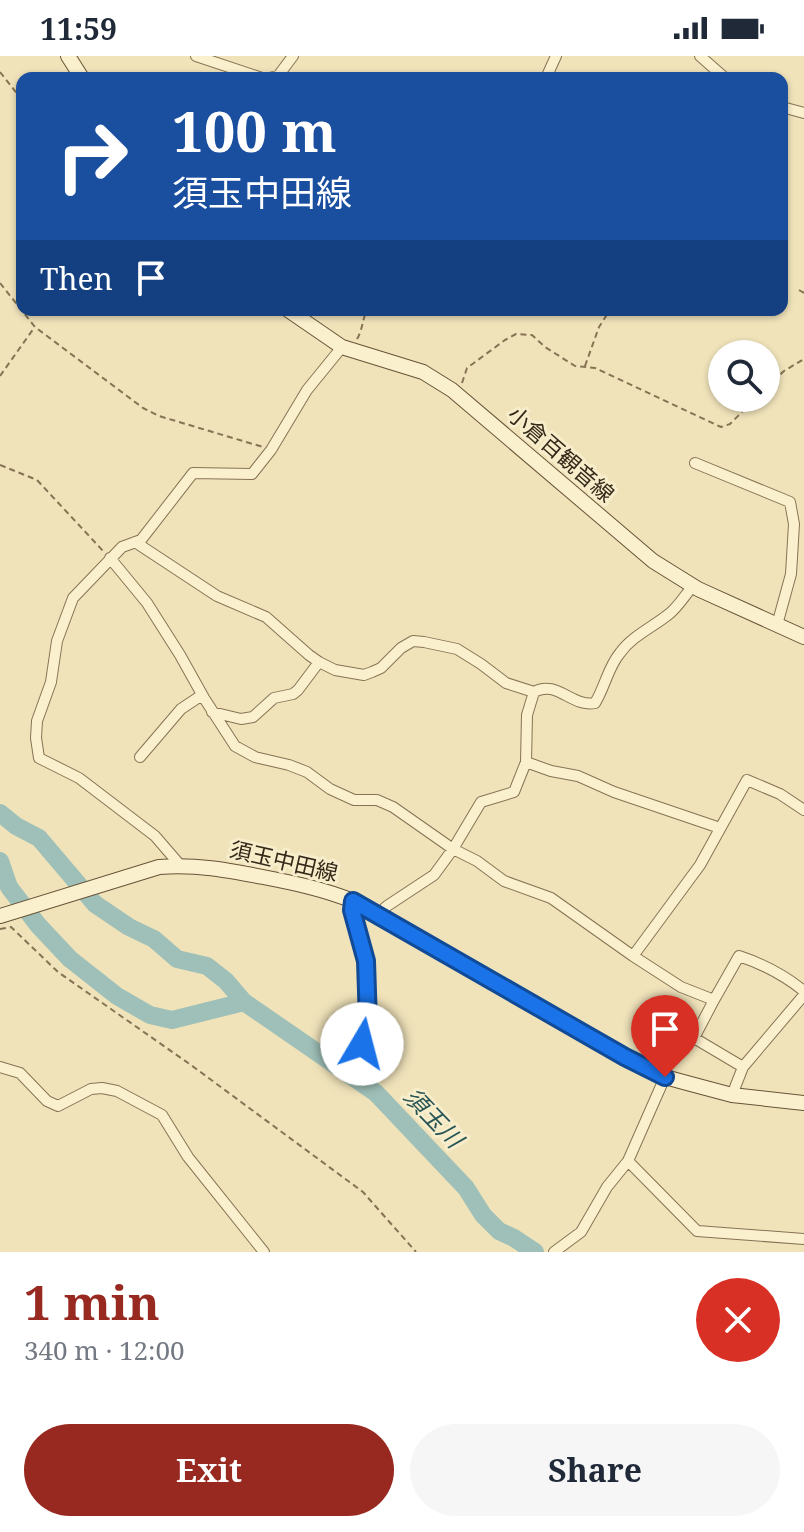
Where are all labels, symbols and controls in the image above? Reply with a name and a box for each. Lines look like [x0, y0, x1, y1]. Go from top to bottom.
text: 11:59 [40, 8, 117, 49]
text: 100 m [172, 92, 337, 168]
icon: right [40, 104, 144, 208]
text: 須玉中田線 [172, 168, 352, 217]
icon: arrive [129, 256, 173, 300]
text: Then [40, 258, 113, 299]
map controls [708, 340, 780, 412]
button: search [708, 340, 780, 412]
street label: 小倉百観音線 [502, 399, 621, 508]
street label: 須玉中田線 [227, 833, 341, 887]
pin [631, 995, 699, 1077]
position arrow [320, 1002, 404, 1086]
icon: arrive [643, 1007, 687, 1051]
water label: 須玉川 [397, 1080, 473, 1156]
text: 1 min [24, 1269, 160, 1334]
button: close [696, 1278, 780, 1362]
text: 340 m · 12:00 [24, 1332, 185, 1368]
button: Exit [24, 1424, 394, 1516]
button: Share [410, 1424, 780, 1516]

